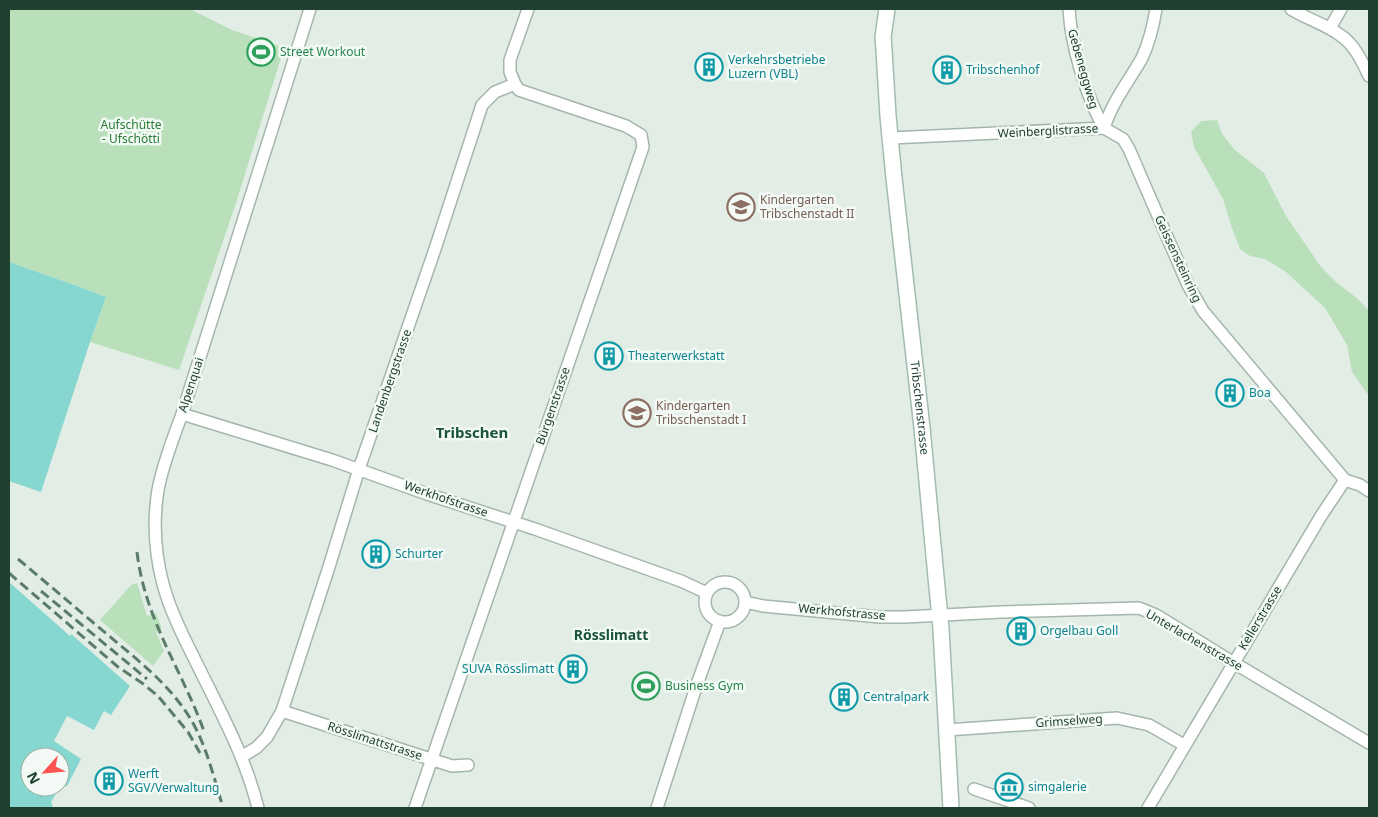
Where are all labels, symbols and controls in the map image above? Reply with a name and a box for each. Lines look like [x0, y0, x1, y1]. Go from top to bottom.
street label: Gebeneggweg [1064, 27, 1103, 111]
sports icon: Street Workout [246, 37, 276, 67]
place label: Street Workout [280, 43, 366, 60]
place label: Verkehrsbetriebe Luzern (VBL) [728, 51, 826, 82]
building icon: Verkehrsbetriebe Luzern (VBL) [694, 52, 724, 82]
building icon: Tribschenhof [932, 55, 962, 85]
place label: Tribschenhof [966, 61, 1040, 78]
park label: Aufschütte - Ufschötti [101, 116, 162, 147]
street label: Weinberglistrasse [997, 119, 1099, 142]
place label: Kindergarten Tribschenstadt II [760, 191, 854, 222]
school or university icon: Kindergarten Tribschenstadt II [726, 192, 756, 222]
street label: Geissensteinring [1151, 212, 1206, 305]
street label: Landenbergstrasse [364, 327, 415, 435]
building icon: Theaterwerkstatt [594, 341, 624, 371]
place label: Theaterwerkstatt [628, 347, 725, 364]
street label: Alpenquai [174, 355, 207, 415]
street label: Tribschenstrasse [907, 360, 934, 456]
street label: Bürgenstrasse [531, 364, 574, 447]
building icon: Boa [1215, 378, 1245, 408]
place label: Boa [1249, 384, 1271, 401]
place label: Kindergarten Tribschenstadt I [656, 397, 746, 428]
school or university icon: Kindergarten Tribschenstadt I [622, 398, 652, 428]
district label: Tribschen [436, 422, 508, 442]
street label: Werkhofstrasse [402, 476, 491, 521]
building icon: Schurter [361, 539, 391, 569]
place label: Schurter [395, 545, 443, 562]
street label: Kellerstrasse [1234, 582, 1285, 653]
street label: Werkhofstrasse [798, 599, 887, 624]
street label: Unterlachenstrasse [1143, 605, 1246, 674]
building icon: Orgelbau Goll [1006, 616, 1036, 646]
place label: Orgelbau Goll [1040, 622, 1118, 639]
district label: Rösslimatt [574, 625, 648, 644]
building icon: SUVA Rösslimatt [558, 654, 588, 684]
place label: SUVA Rösslimatt [462, 660, 555, 677]
sports icon: Business Gym [631, 671, 661, 701]
place label: Business Gym [665, 677, 744, 694]
building icon: Centralpark [829, 682, 859, 712]
place label: Centralpark [863, 688, 930, 705]
street label: Grimselweg [1035, 710, 1103, 731]
street label: Rösslimattstrasse [326, 717, 425, 764]
north arrow [20, 747, 70, 797]
place label: Werft SGV/Verwaltung [128, 765, 219, 796]
building icon: Werft SGV/Verwaltung [94, 766, 124, 796]
text: N [22, 769, 44, 788]
museum icon: simgalerie [994, 772, 1024, 802]
place label: simgalerie [1028, 778, 1087, 795]

